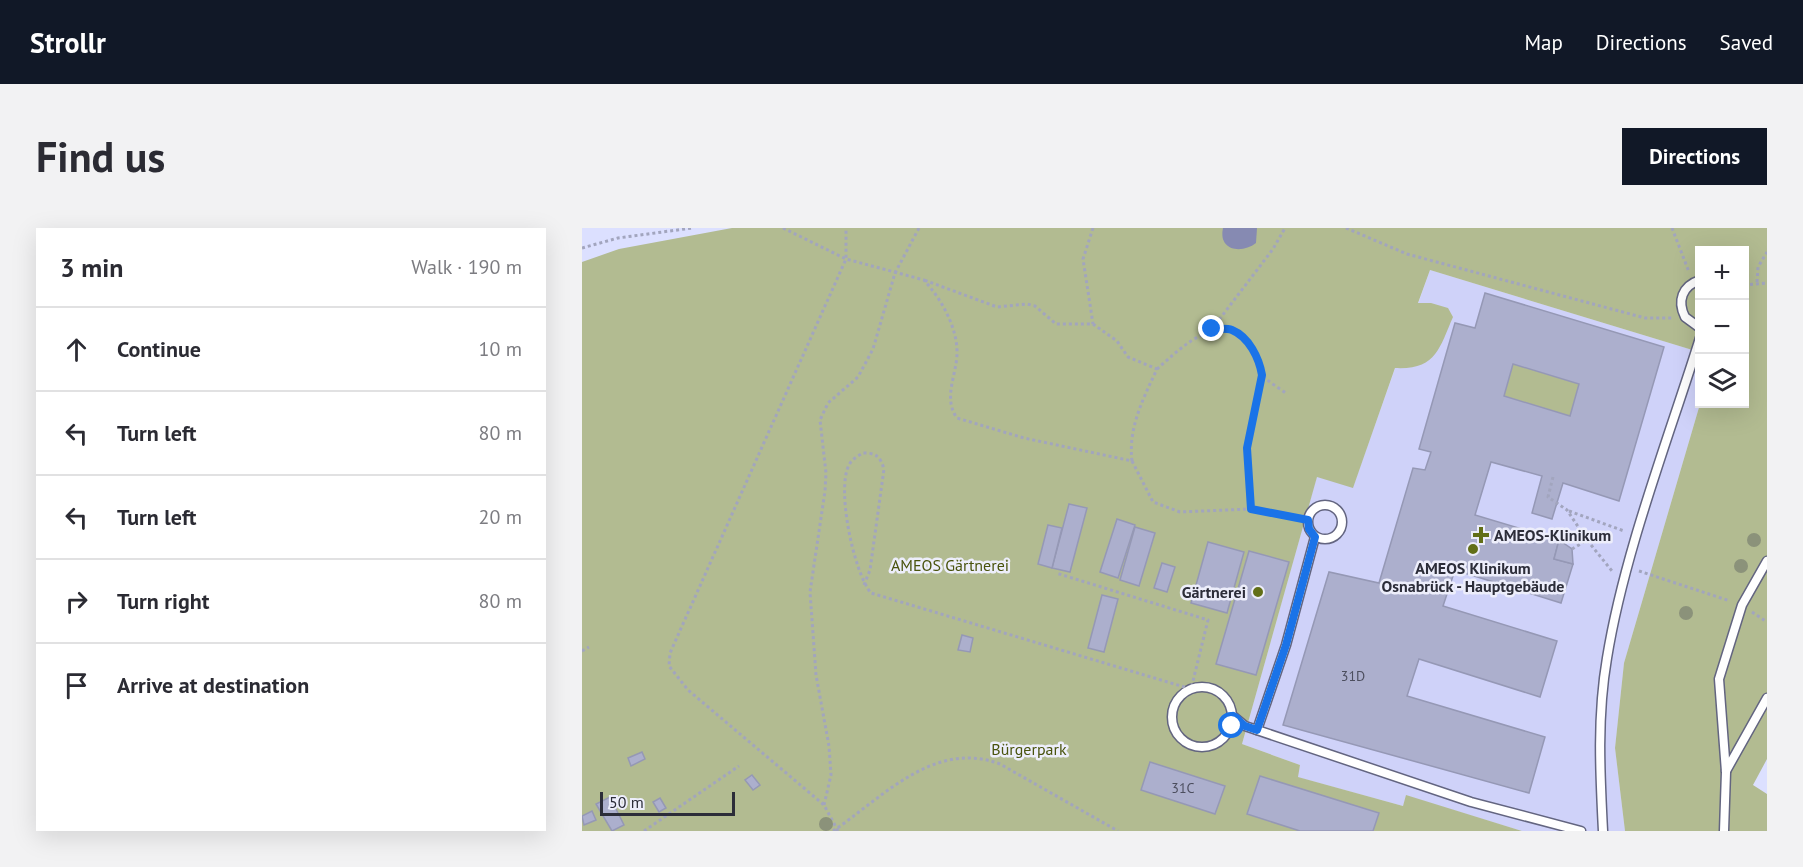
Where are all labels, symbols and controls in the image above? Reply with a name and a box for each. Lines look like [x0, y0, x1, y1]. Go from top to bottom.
text: Strollr [30, 24, 106, 61]
text: Map [1524, 29, 1563, 56]
text: Directions [1596, 29, 1687, 56]
text: Saved [1720, 29, 1773, 56]
button: Directions [1622, 128, 1767, 185]
text: Find us [36, 129, 165, 184]
map controls [1695, 246, 1749, 408]
button: + [1695, 246, 1749, 300]
text: 3 min [60, 251, 123, 284]
text: Walk · 190 m [411, 254, 522, 280]
button: − [1695, 300, 1749, 354]
route end [1198, 315, 1224, 341]
icon: ahead [60, 333, 93, 366]
text: Continue [117, 335, 201, 363]
text: 10 m [479, 336, 522, 362]
button: layers [1695, 354, 1749, 408]
icon: left [60, 417, 93, 450]
text: Turn left [117, 419, 197, 447]
text: 80 m [479, 420, 522, 446]
icon: left [60, 501, 93, 534]
text: Turn left [117, 503, 197, 531]
text: 20 m [479, 504, 522, 530]
place label: AMEOS-Klinikum [1494, 525, 1611, 545]
marker: AMEOS-Klinikum [1472, 526, 1490, 544]
marker: AMEOS Klinikum Osnabrück - Hauptgebäude [1466, 542, 1480, 556]
park label: AMEOS Gärtnerei [891, 555, 1009, 575]
place label: AMEOS Klinikum Osnabrück - Hauptgebäude [1382, 558, 1564, 596]
place label: Gärtnerei [1182, 582, 1246, 602]
icon: right [60, 585, 93, 618]
marker: Gärtnerei [1251, 585, 1265, 599]
text: Turn right [117, 587, 209, 615]
text: 80 m [479, 588, 522, 614]
house number: 31D [1341, 667, 1365, 685]
icon: arrive [60, 669, 93, 702]
text: Arrive at destination [117, 671, 309, 699]
route start [1218, 712, 1244, 738]
park label: Bürgerpark [991, 739, 1067, 759]
house number: 31C [1171, 779, 1195, 797]
scale bar [600, 789, 735, 816]
text: 50 m [609, 792, 644, 812]

